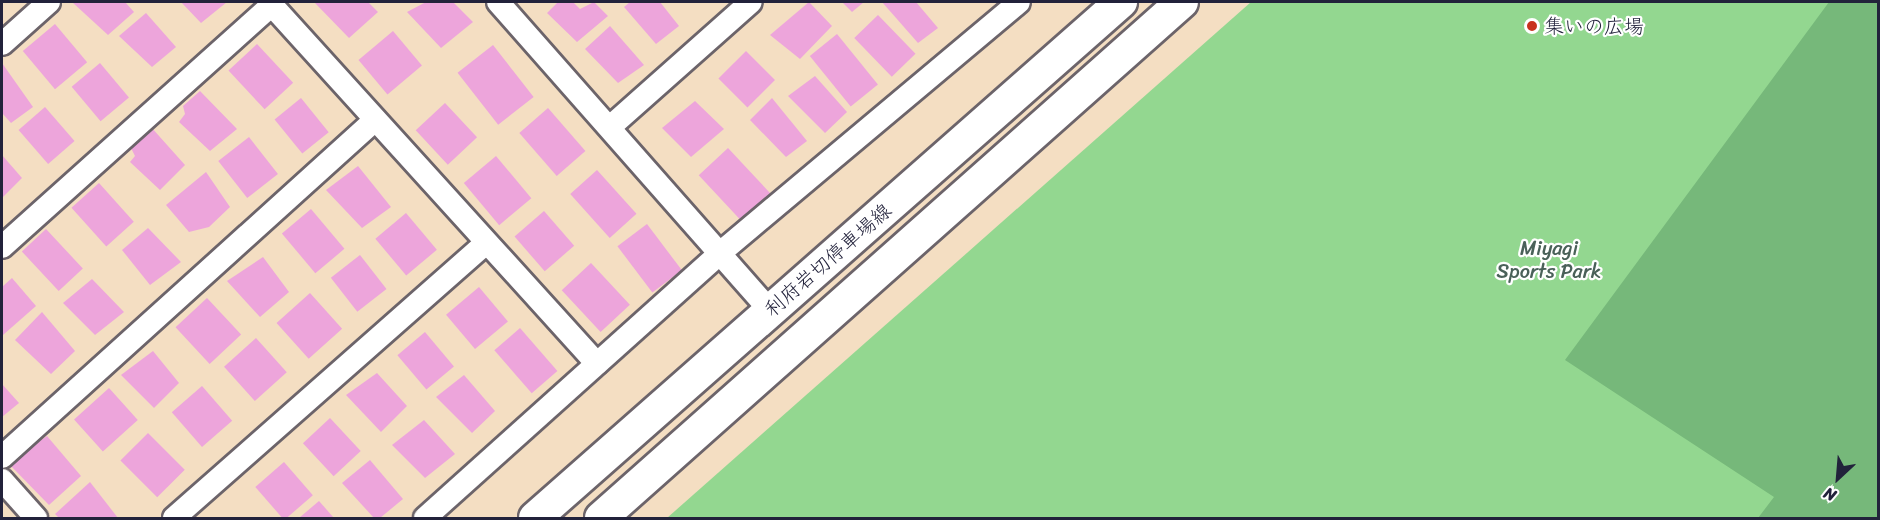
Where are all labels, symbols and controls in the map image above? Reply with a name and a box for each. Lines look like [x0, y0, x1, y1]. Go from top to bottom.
place label: 集いの広場 [1544, 14, 1644, 38]
marker: 集いの広場 [1525, 19, 1539, 33]
street label: 利府岩切停車場線 [760, 198, 896, 322]
park label: Miyagi Sports Park [1497, 237, 1601, 284]
north arrow [1808, 448, 1868, 508]
text: N [1819, 479, 1841, 510]

